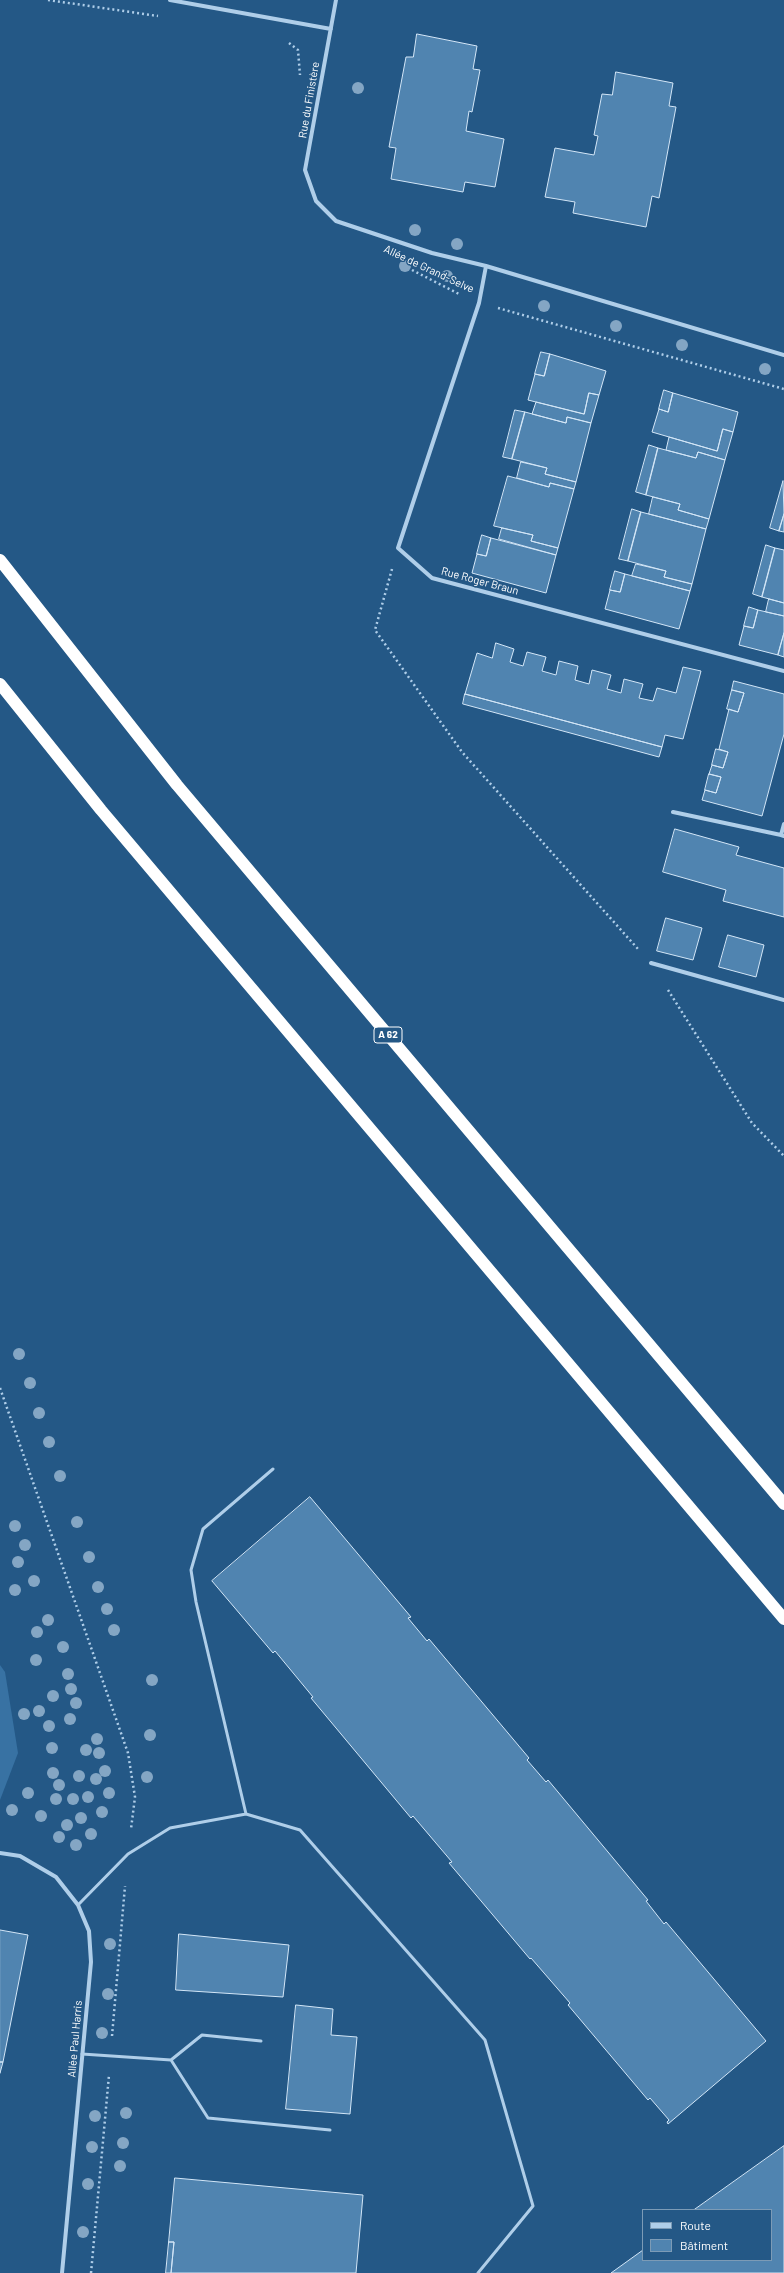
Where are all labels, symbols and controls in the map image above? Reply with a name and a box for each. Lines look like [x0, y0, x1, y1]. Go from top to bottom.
street label: Rue du Finistère [296, 61, 322, 139]
street label: Allée de Grand-Selve [382, 242, 476, 296]
street label: Rue Roger Braun [440, 564, 520, 598]
road number: A 62 [374, 1027, 402, 1043]
street label: Allée Paul Harris [65, 2000, 85, 2078]
legend [642, 2209, 772, 2261]
text: Route [680, 2218, 711, 2232]
text: Bâtiment [680, 2238, 728, 2252]

